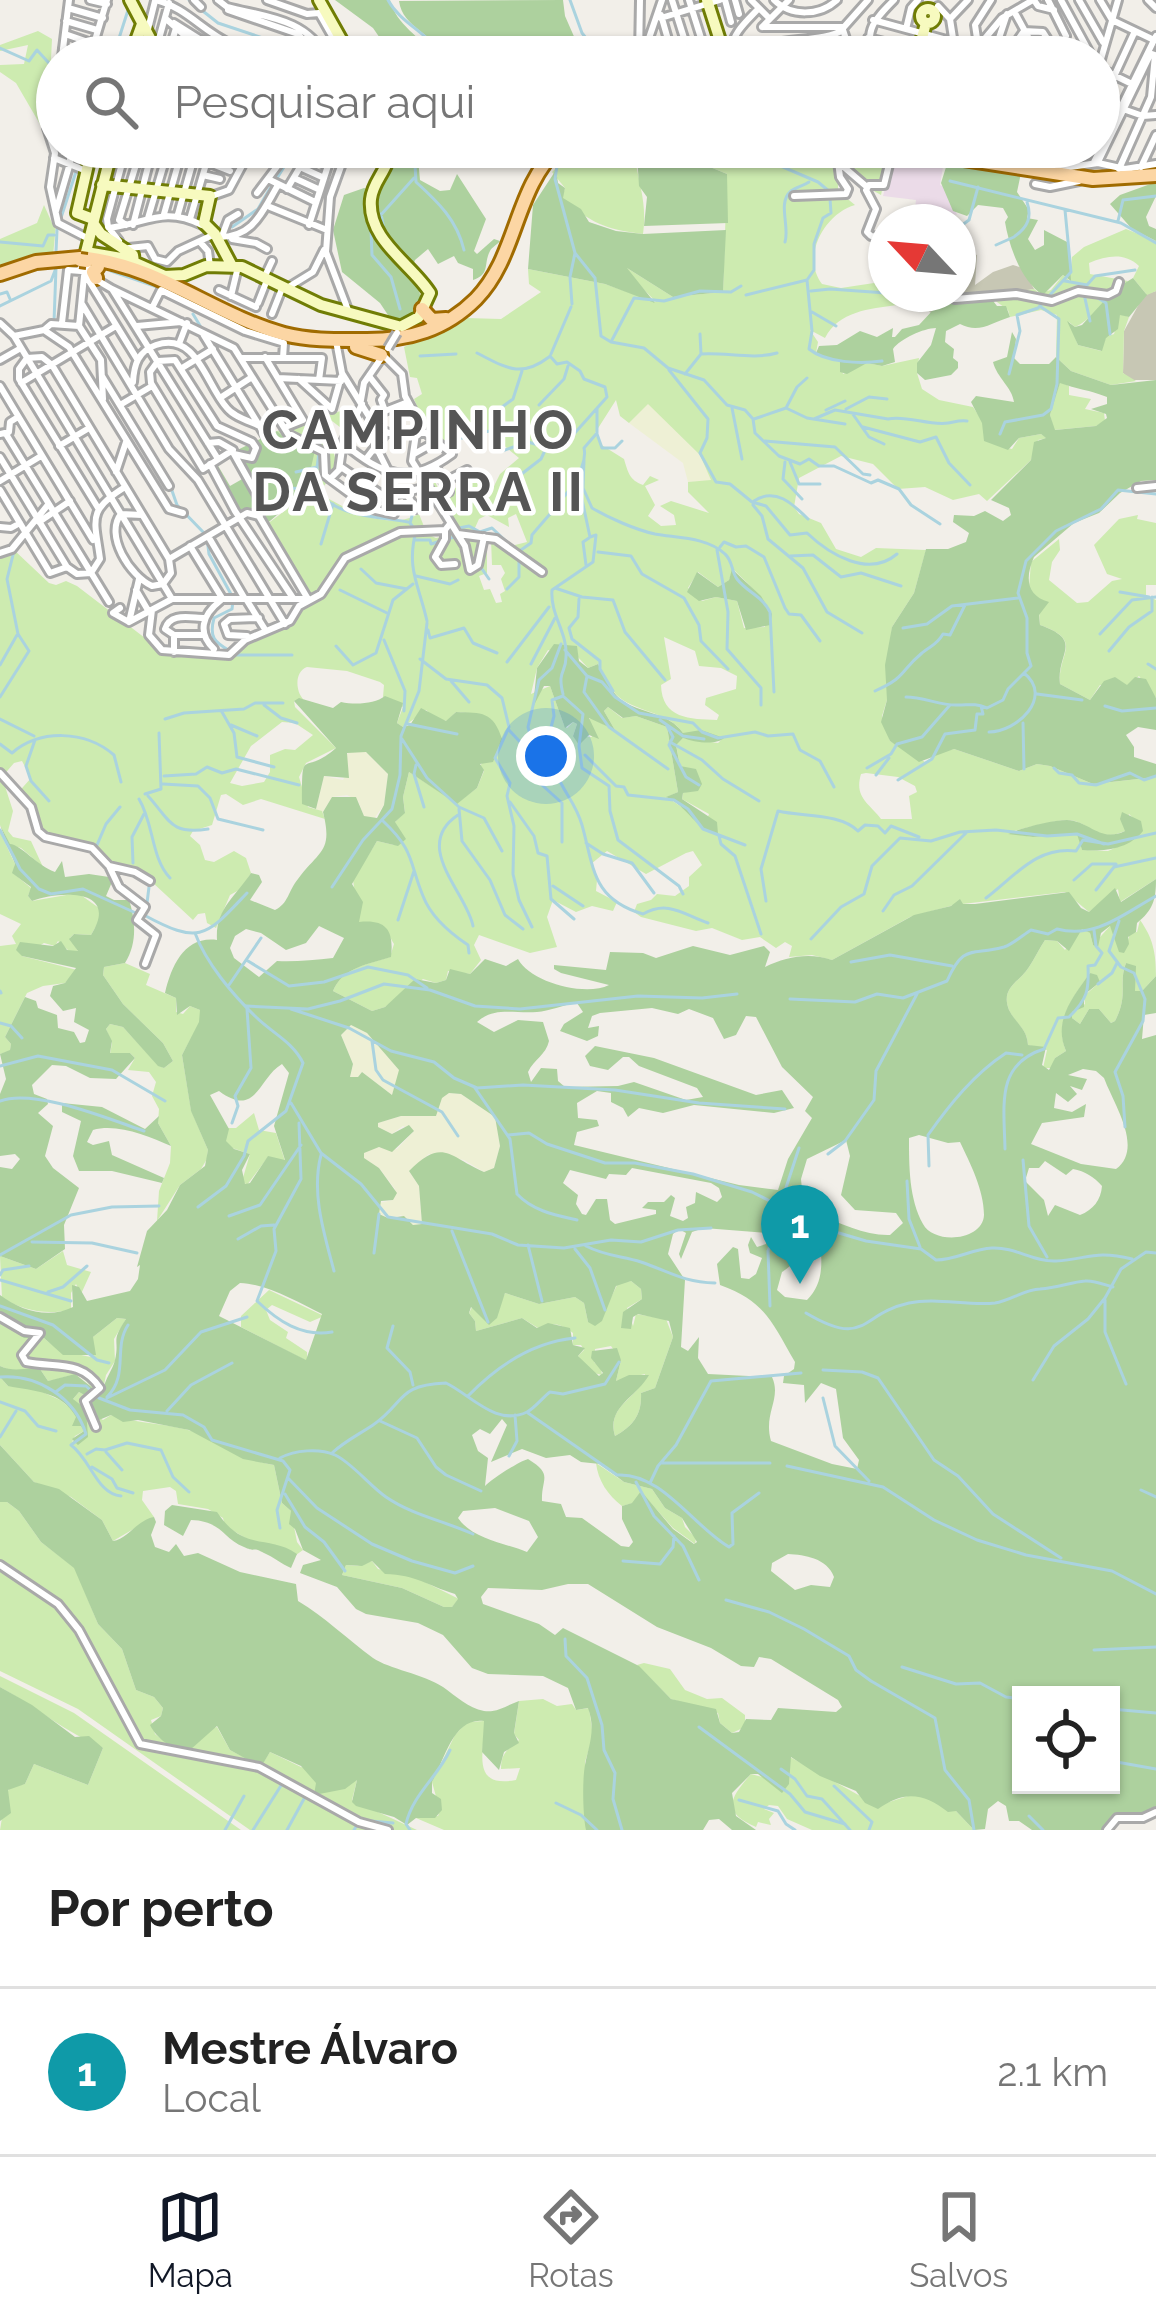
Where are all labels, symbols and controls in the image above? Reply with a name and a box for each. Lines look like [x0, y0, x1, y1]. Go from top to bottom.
search box [36, 36, 1120, 168]
icon: search [78, 69, 144, 135]
text: Pesquisar aqui [174, 76, 475, 129]
north arrow [868, 204, 976, 312]
district label: CAMPINHO DA SERRA II [252, 398, 586, 524]
your location [516, 726, 576, 786]
pin: 1 [761, 1185, 839, 1284]
map controls [1012, 1686, 1120, 1794]
button: locate [1012, 1686, 1120, 1794]
text: Por perto [48, 1878, 274, 1938]
text: Mestre Álvaro [162, 2022, 458, 2075]
text: 1 [77, 2049, 97, 2095]
text: 2.1 km [997, 2049, 1108, 2095]
text: Local [162, 2075, 261, 2121]
tab: Mapa [148, 2184, 233, 2295]
tab: Rotas [528, 2184, 614, 2295]
tab: Salvos [909, 2184, 1008, 2295]

